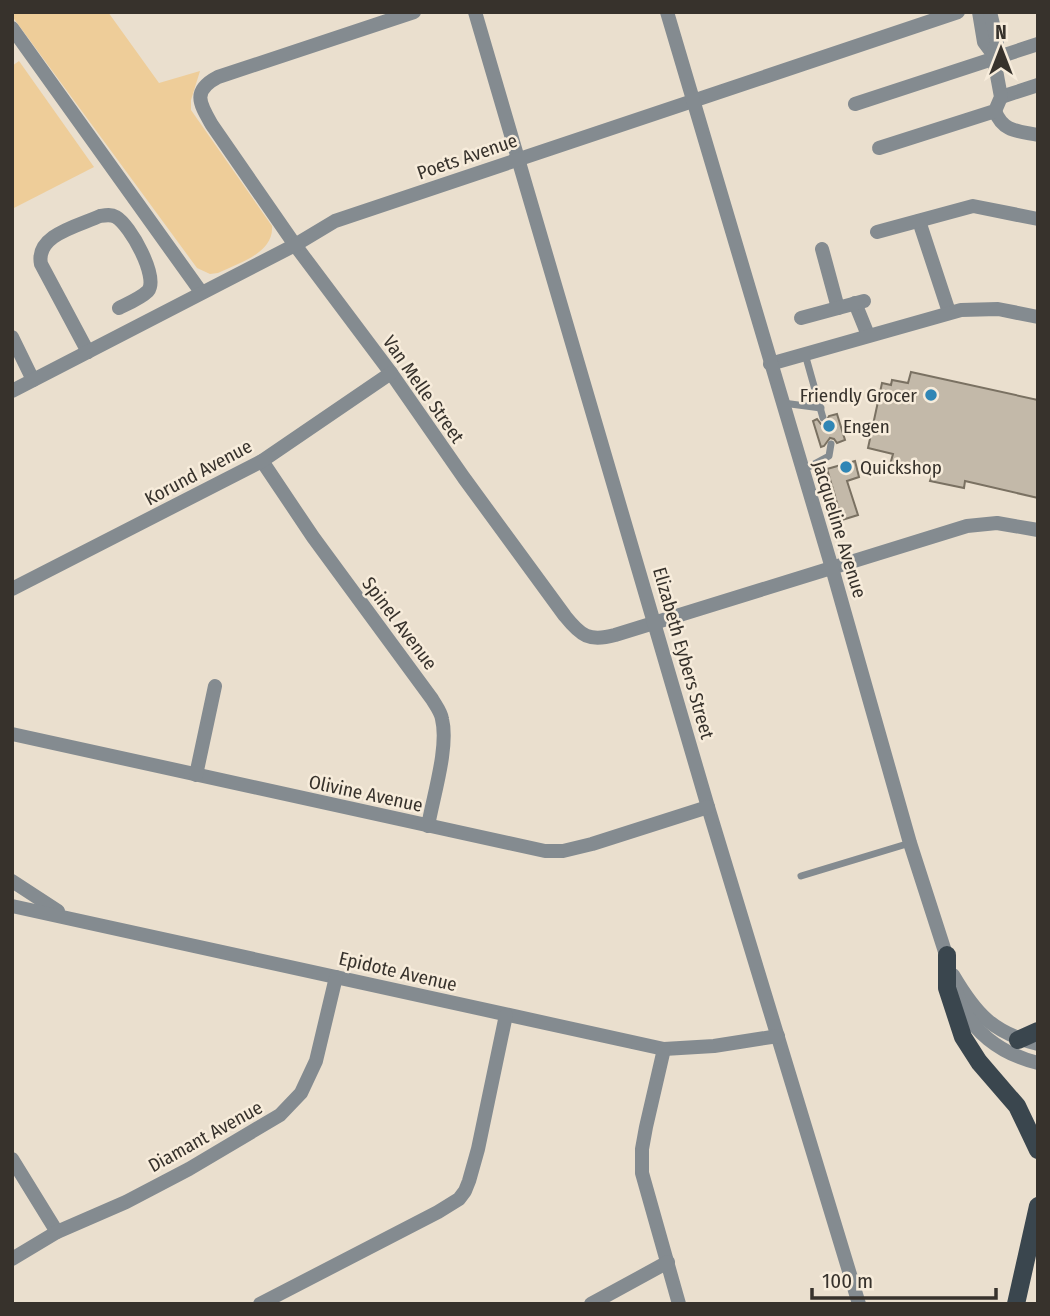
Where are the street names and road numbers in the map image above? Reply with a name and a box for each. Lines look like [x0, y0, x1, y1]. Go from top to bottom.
street label: Poets Avenue [414, 129, 520, 184]
street label: Van Melle Street [378, 331, 470, 448]
street label: Korund Avenue [141, 435, 256, 510]
street label: Jacqueline Avenue [808, 458, 871, 601]
street label: Elizabeth Eybers Street [648, 565, 719, 742]
street label: Spinel Avenue [357, 572, 442, 674]
street label: Olivine Avenue [307, 770, 425, 817]
street label: Epidote Avenue [337, 947, 459, 996]
street label: Diamant Avenue [144, 1096, 266, 1177]

